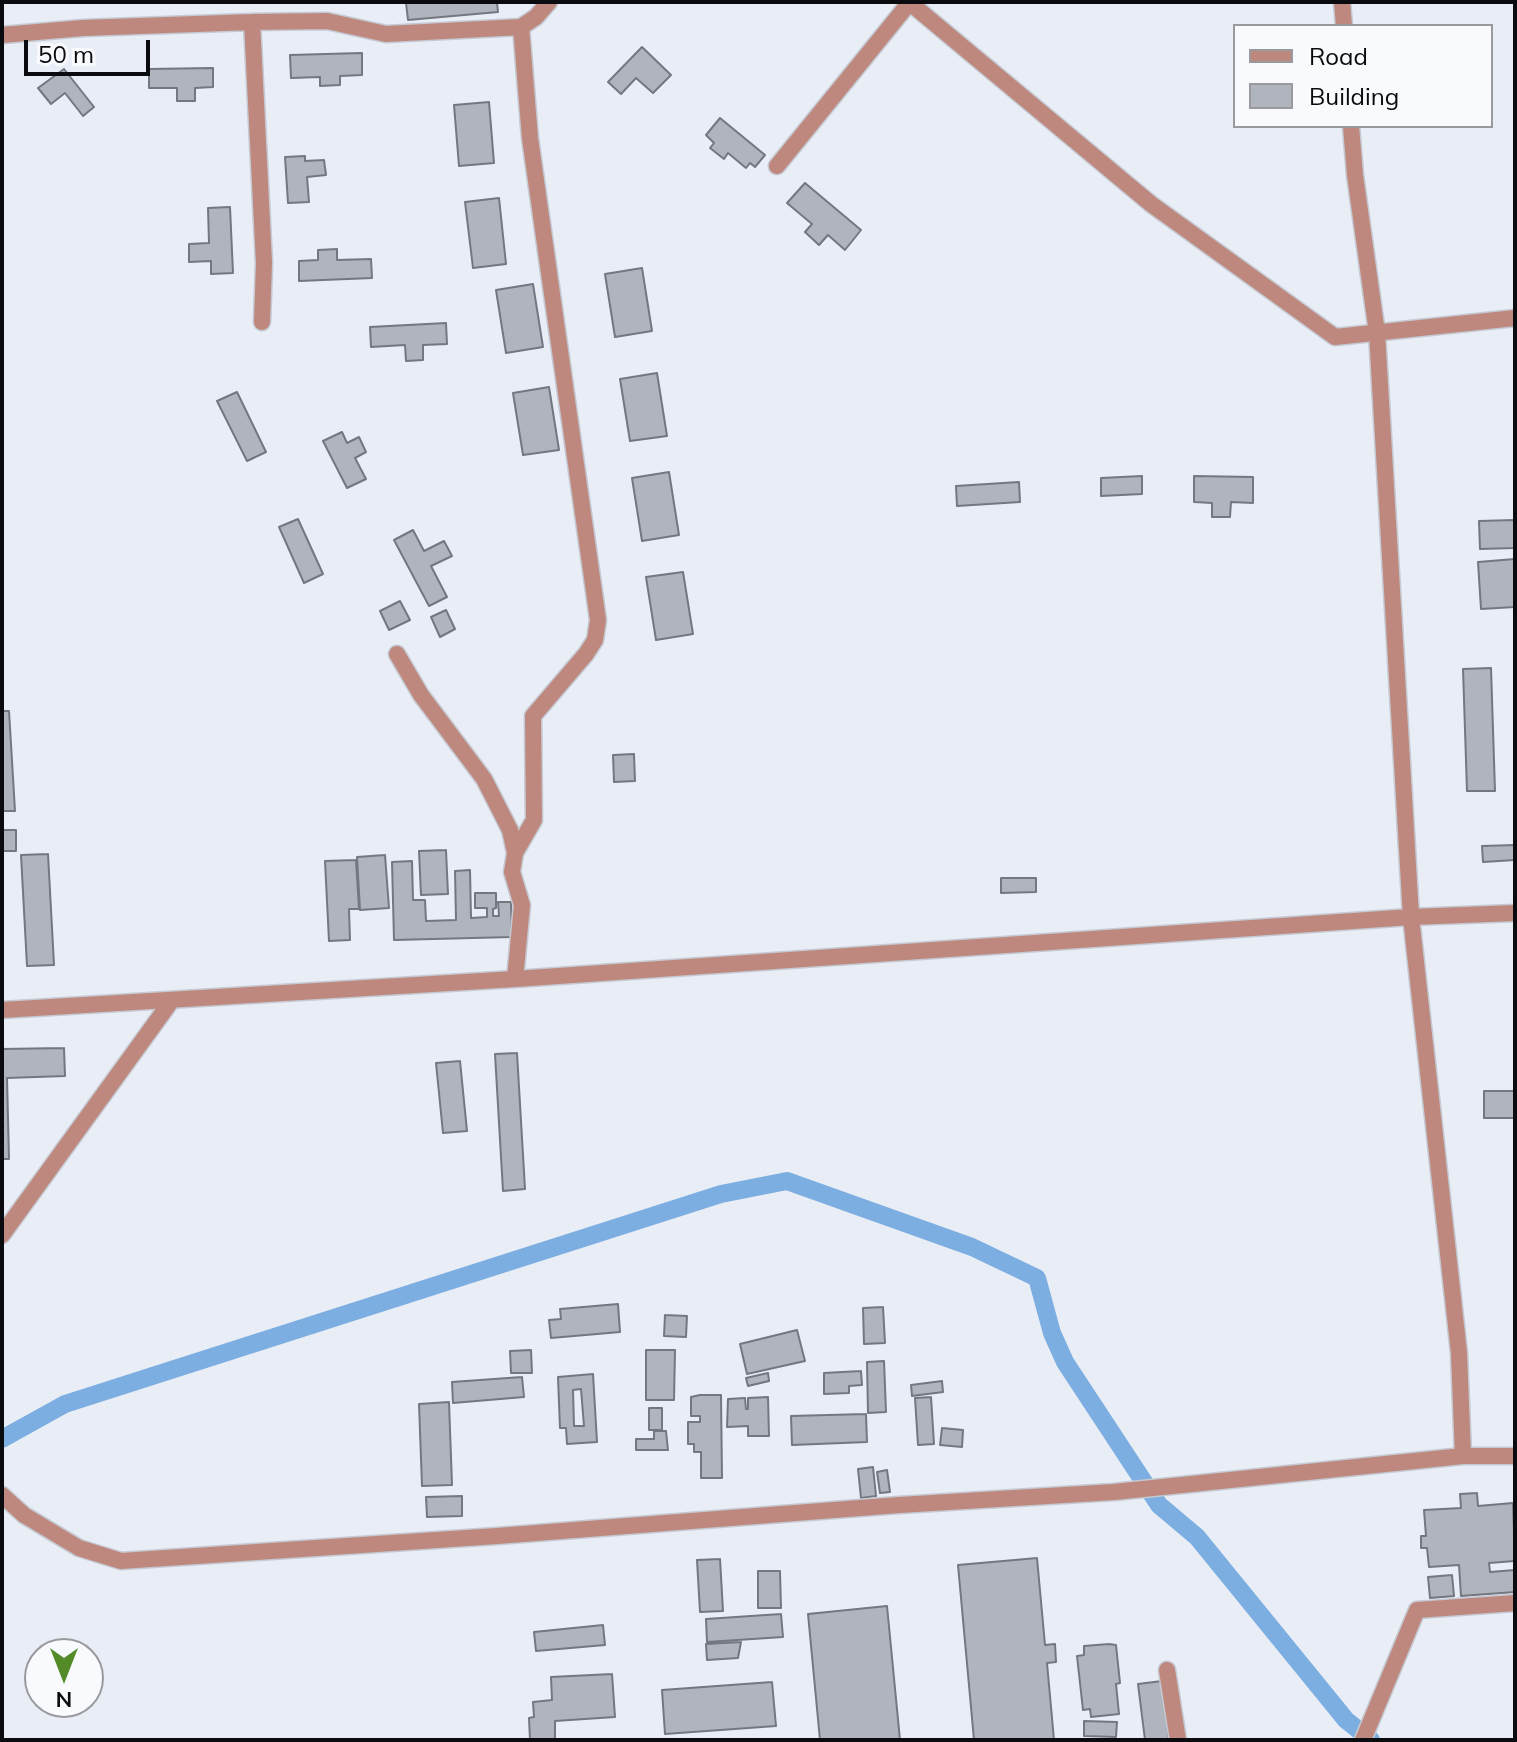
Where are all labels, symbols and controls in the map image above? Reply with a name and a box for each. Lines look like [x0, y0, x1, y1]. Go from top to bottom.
scale bar [28, 24, 154, 74]
legend [1233, 24, 1493, 128]
text: 50 m [38, 39, 94, 69]
text: Road [1309, 41, 1368, 71]
text: Building [1309, 81, 1399, 111]
north arrow [24, 1638, 104, 1718]
text: N [56, 1686, 72, 1714]

